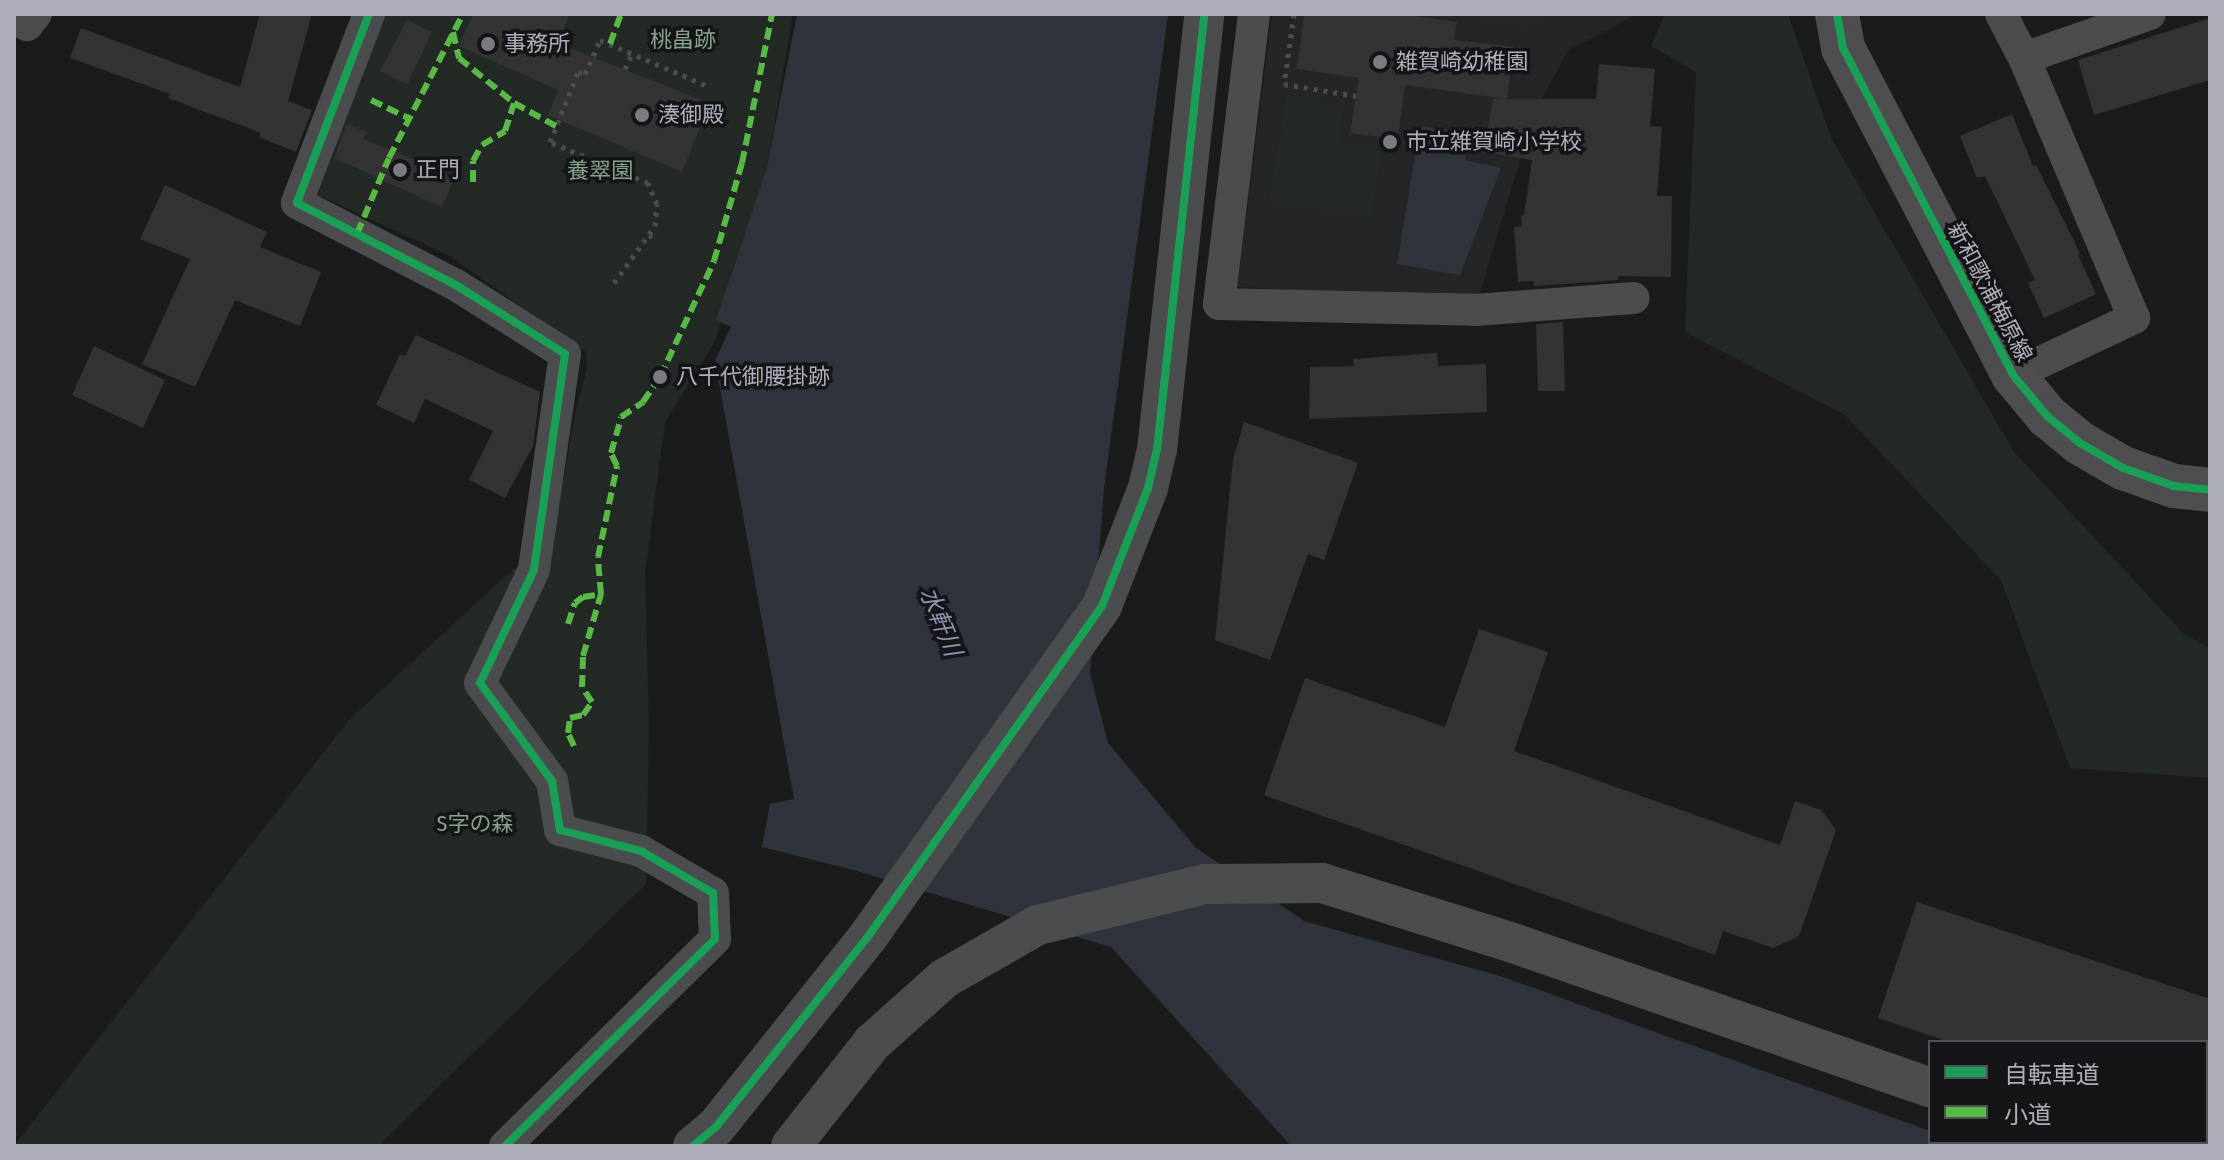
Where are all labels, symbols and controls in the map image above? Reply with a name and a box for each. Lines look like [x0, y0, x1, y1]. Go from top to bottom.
park label: 桃畠跡 [650, 27, 716, 53]
place label: 事務所 [504, 31, 570, 57]
marker: 事務所 [479, 35, 497, 53]
place label: 雑賀崎幼稚園 [1396, 49, 1528, 75]
marker: 雑賀崎幼稚園 [1371, 53, 1389, 71]
place label: 湊御殿 [658, 102, 724, 128]
marker: 湊御殿 [633, 106, 651, 124]
place label: 市立雑賀崎小学校 [1406, 129, 1582, 155]
marker: 市立雑賀崎小学校 [1381, 133, 1399, 151]
place label: 正門 [416, 157, 460, 183]
park label: 養翠園 [567, 158, 633, 184]
marker: 正門 [391, 161, 409, 179]
street label: 新和歌浦梅原線 [1942, 218, 2038, 366]
place label: 八千代御腰掛跡 [676, 364, 830, 390]
marker: 八千代御腰掛跡 [651, 368, 669, 386]
water label: 水軒川 [913, 583, 967, 661]
park label: S字の森 [437, 811, 513, 837]
legend [1928, 1040, 2208, 1144]
text: 自転車道 [2004, 1061, 2100, 1089]
text: 小道 [2004, 1101, 2052, 1129]

